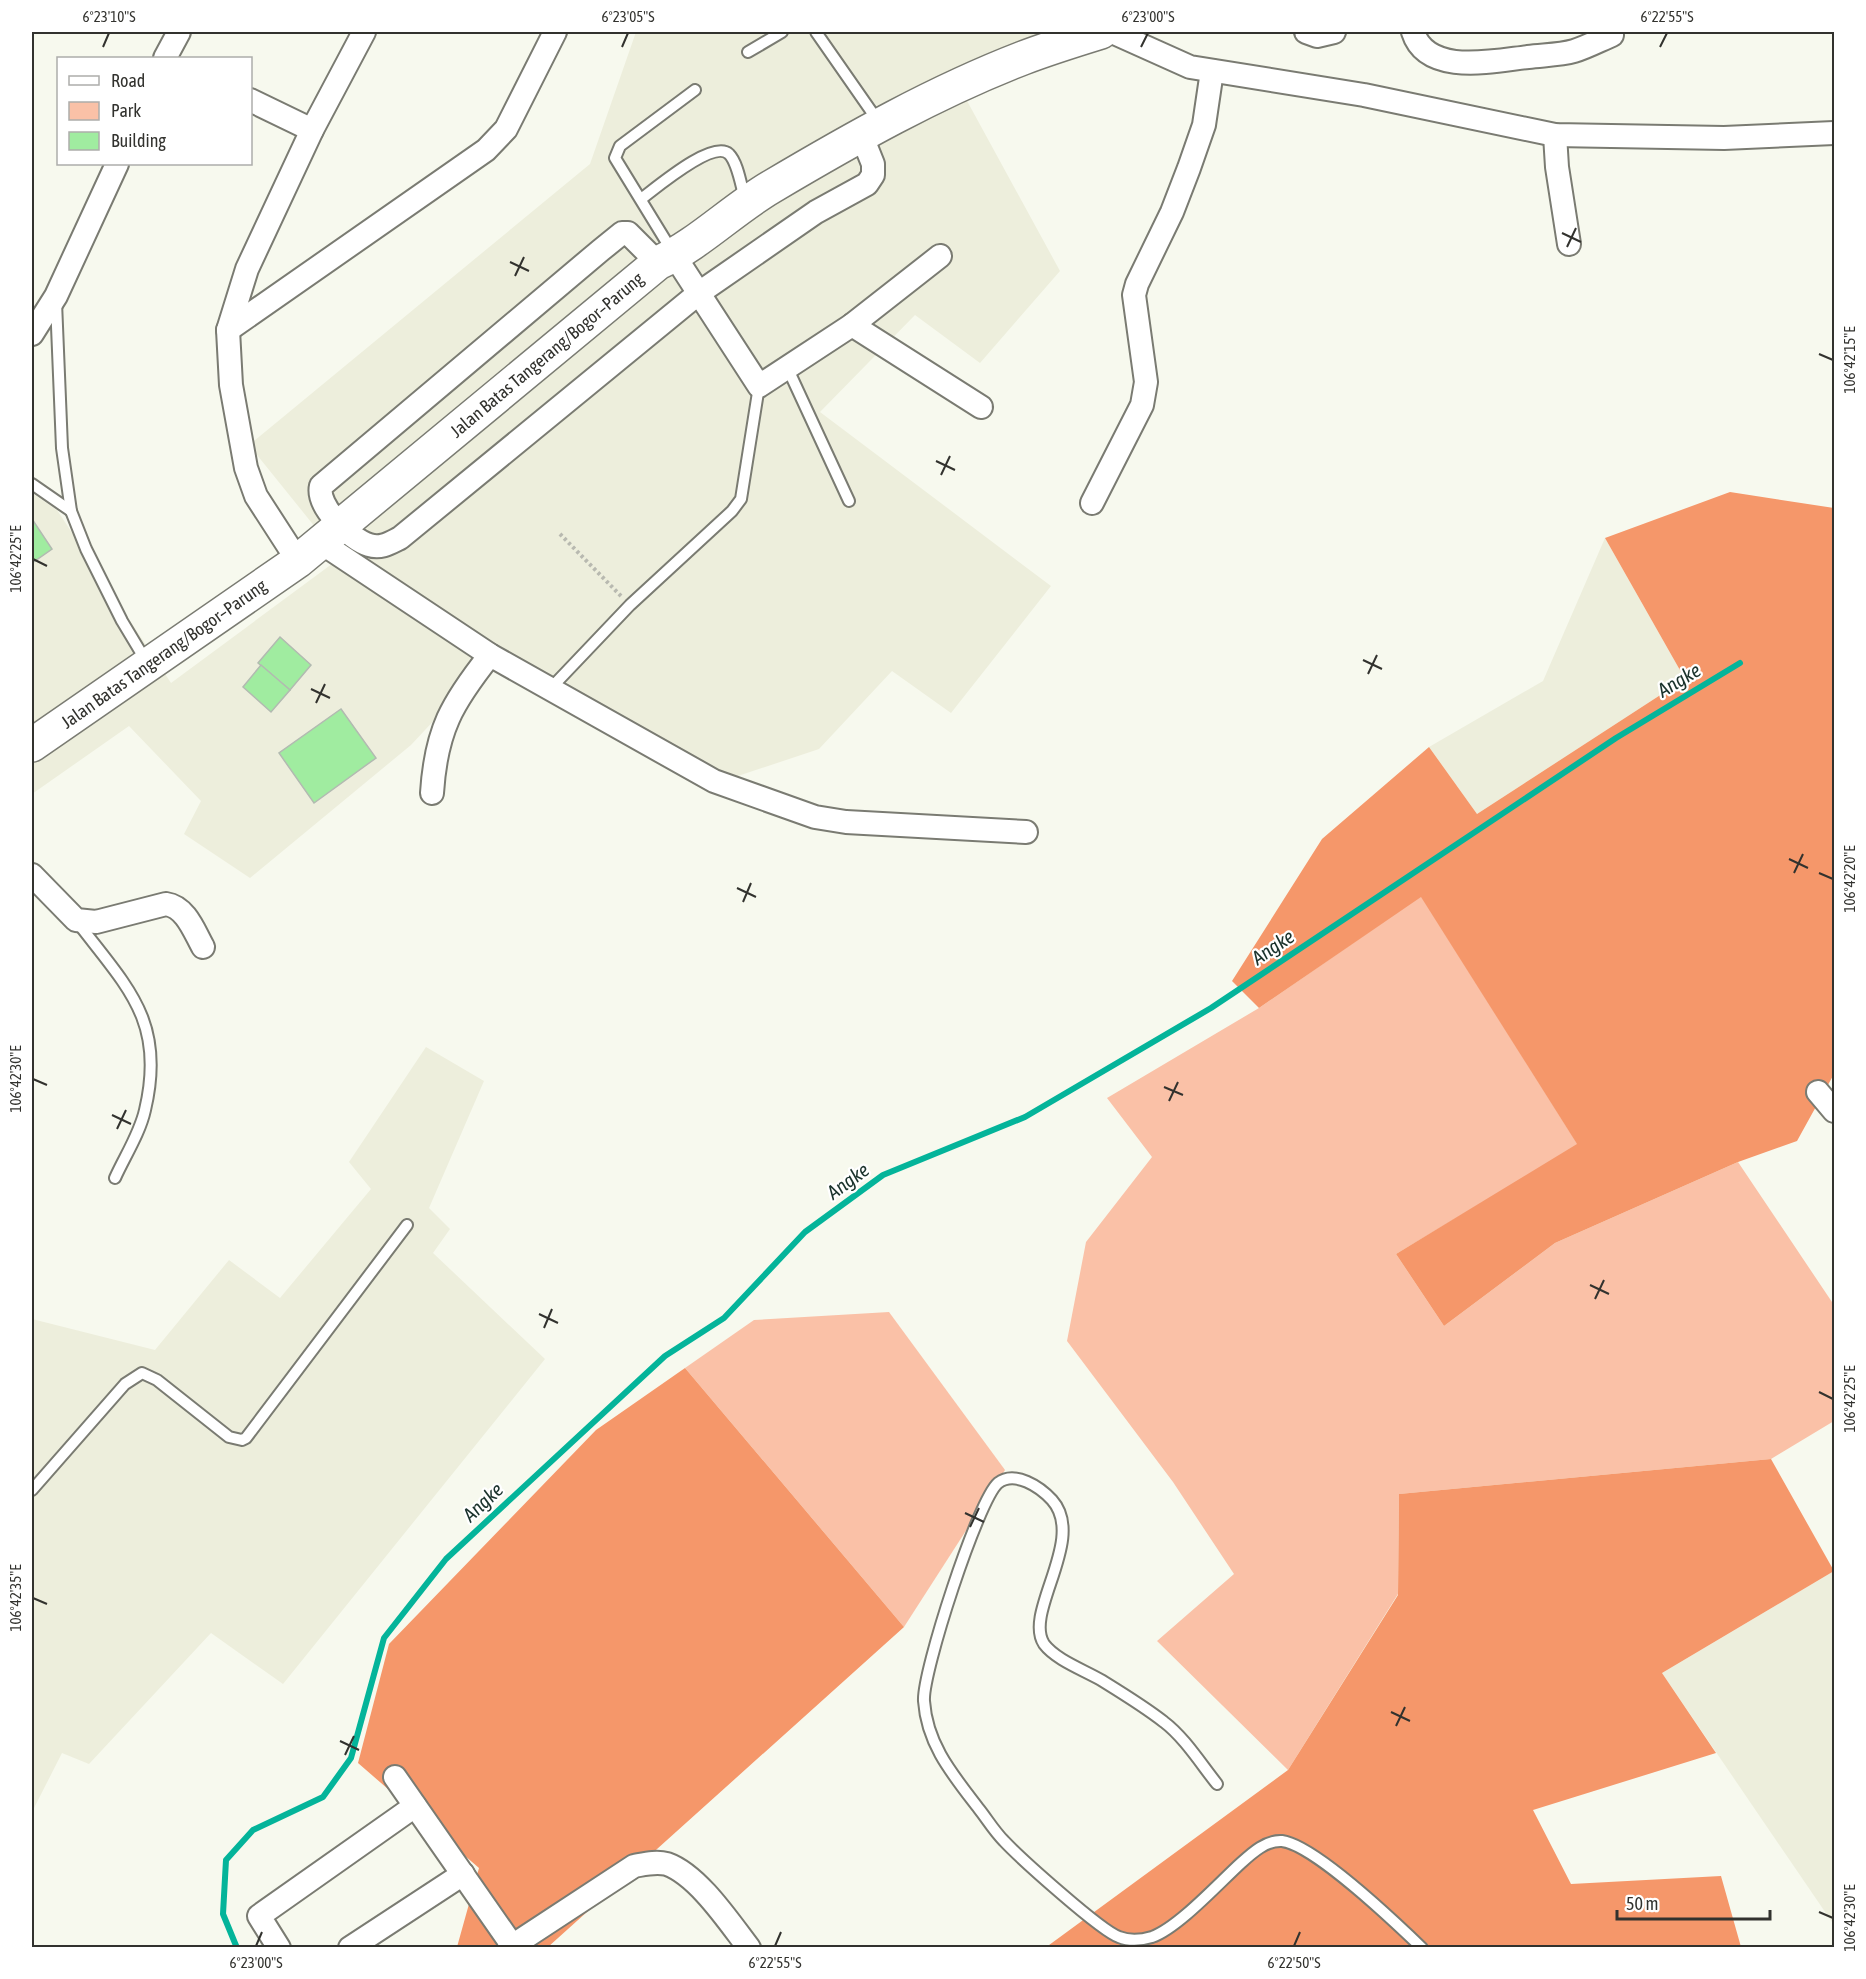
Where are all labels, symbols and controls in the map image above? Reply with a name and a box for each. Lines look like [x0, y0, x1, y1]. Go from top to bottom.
text: 6°23'10"S [82, 8, 136, 25]
text: 6°23'05"S [601, 8, 655, 25]
text: 6°23'00"S [1121, 8, 1175, 25]
text: 6°22'55"S [1640, 8, 1694, 25]
legend [57, 57, 252, 165]
text: Road [111, 70, 145, 91]
text: Park [111, 100, 141, 121]
text: Building [111, 130, 166, 151]
street label: Jalan Batas Tangerang/Bogor–Parung [446, 267, 648, 442]
text: 106°42'15"E [1841, 326, 1858, 394]
text: 106°42'25"E [7, 525, 24, 593]
street label: Jalan Batas Tangerang/Bogor–Parung [57, 574, 271, 733]
water label: Angke [1652, 658, 1705, 702]
text: 106°42'20"E [1841, 845, 1858, 913]
water label: Angke [1246, 924, 1298, 970]
text: 106°42'30"E [7, 1045, 24, 1113]
water label: Angke [821, 1158, 873, 1204]
text: 106°42'25"E [1841, 1365, 1858, 1433]
water label: Angke [457, 1477, 507, 1527]
text: 106°42'35"E [7, 1564, 24, 1632]
scale bar [1617, 1883, 1770, 1921]
text: 106°42'30"E [1841, 1884, 1858, 1952]
text: 50 m [1626, 1893, 1658, 1914]
text: 6°23'00"S [229, 1954, 283, 1971]
text: 6°22'55"S [748, 1954, 802, 1971]
text: 6°22'50"S [1267, 1954, 1321, 1971]

